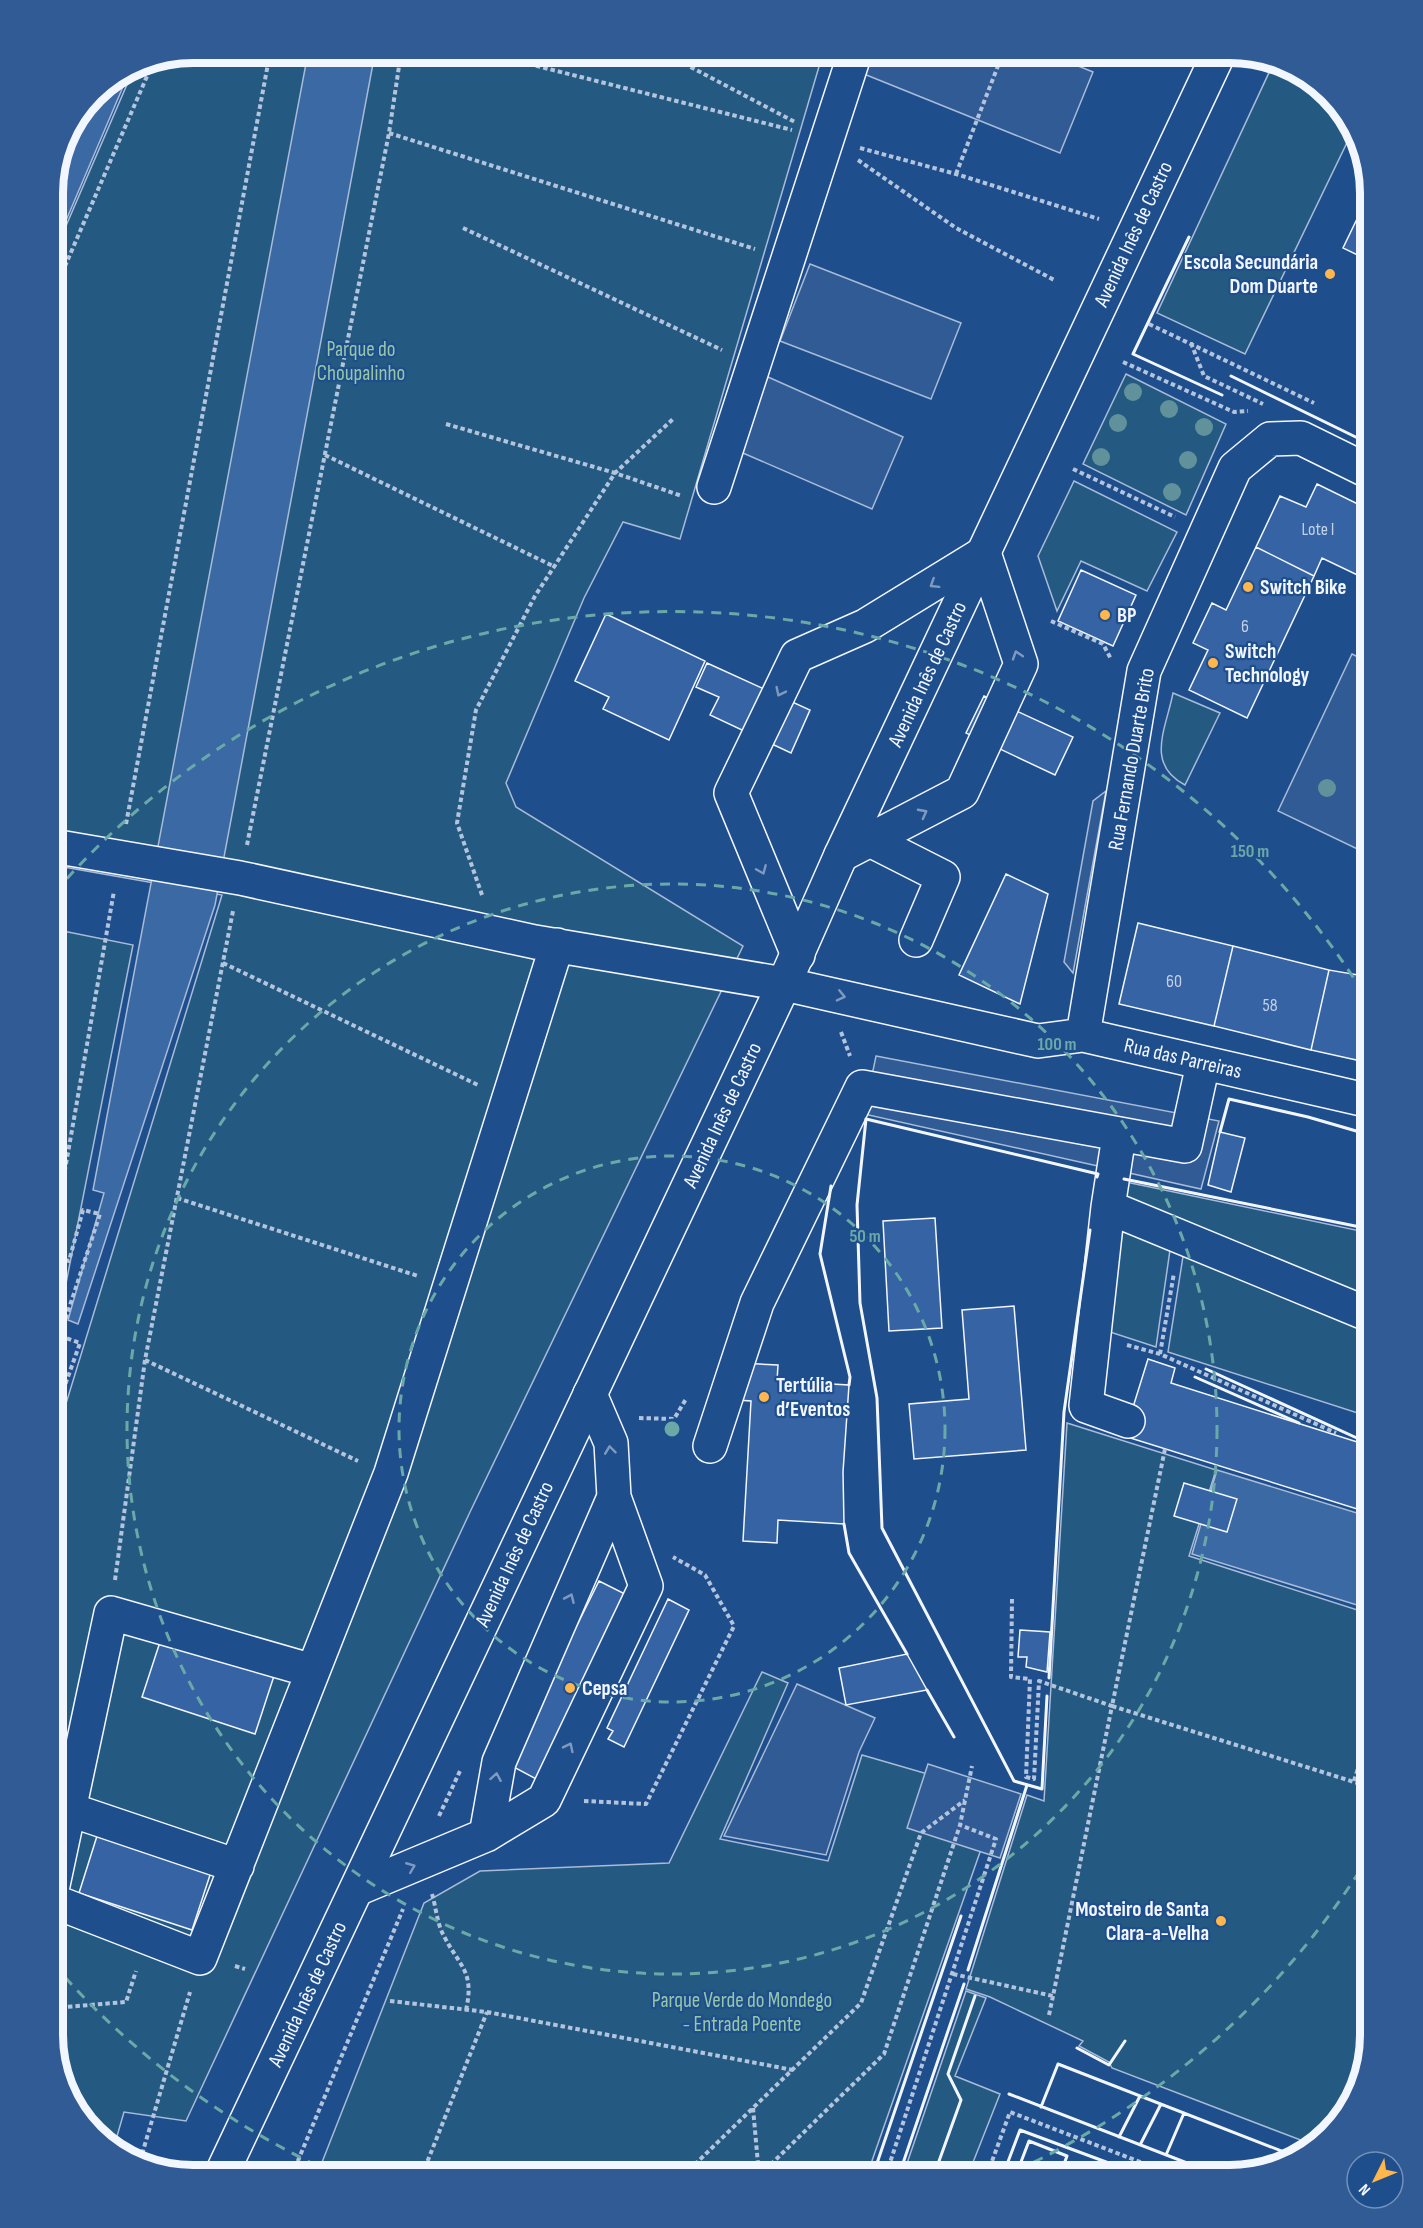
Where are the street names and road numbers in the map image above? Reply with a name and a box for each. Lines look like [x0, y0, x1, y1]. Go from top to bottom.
street label: Avenida Inês de Castro [1088, 158, 1178, 312]
street label: Avenida Inês de Castro [882, 598, 972, 752]
street label: Rua Fernando Duarte Brito [1103, 666, 1160, 852]
street label: Rua das Parreiras [1122, 1033, 1244, 1084]
street label: Avenida Inês de Castro [677, 1039, 767, 1193]
street label: Avenida Inês de Castro [469, 1478, 559, 1632]
street label: Avenida Inês de Castro [262, 1918, 352, 2072]

